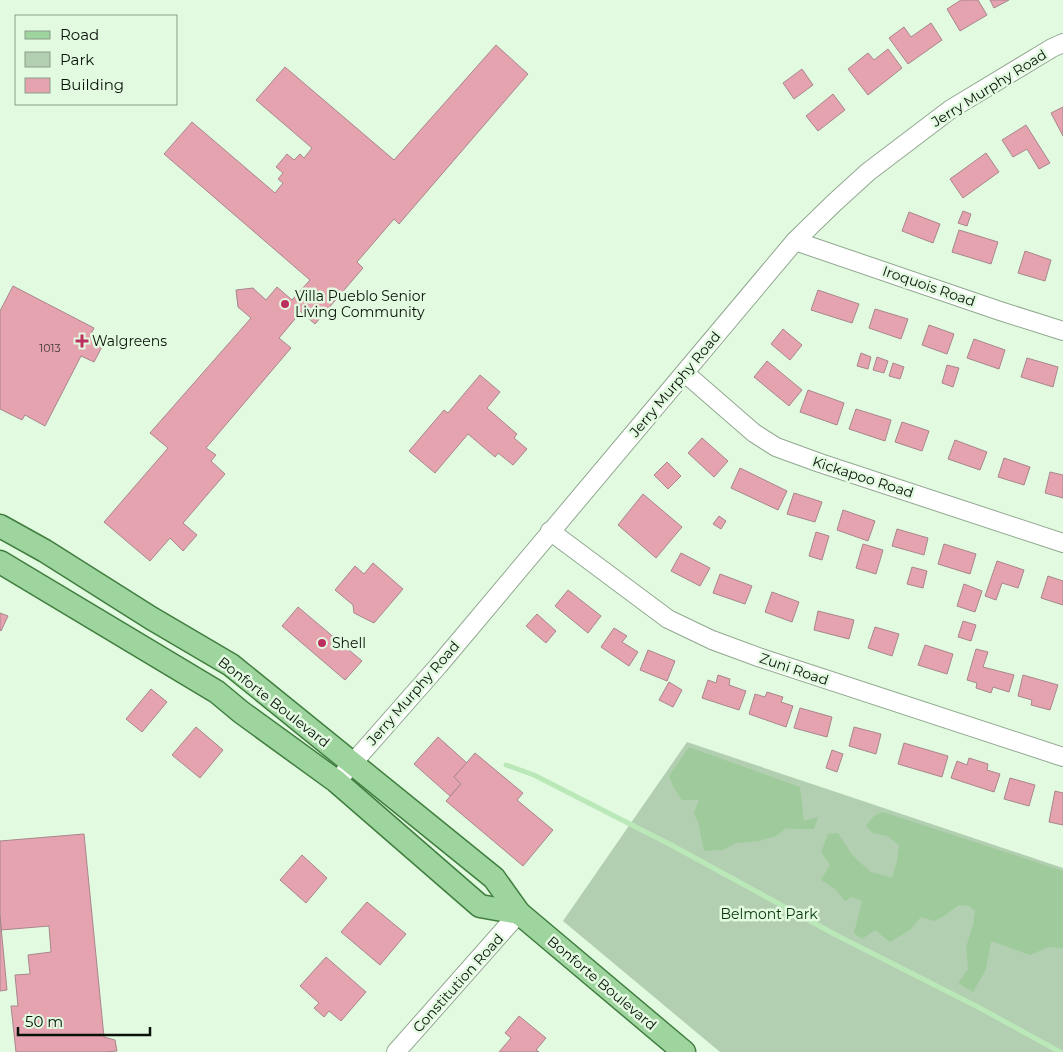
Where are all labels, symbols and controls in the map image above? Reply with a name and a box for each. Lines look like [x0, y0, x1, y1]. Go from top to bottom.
legend [15, 15, 178, 105]
text: Road [60, 25, 99, 44]
street label: Jerry Murphy Road [927, 45, 1050, 131]
text: Park [60, 50, 94, 69]
text: Building [60, 75, 124, 94]
street label: Iroquois Road [880, 262, 978, 310]
place label: Villa Pueblo Senior Living Community [295, 287, 426, 321]
marker: Villa Pueblo Senior Living Community [279, 298, 291, 310]
street label: Jerry Murphy Road [625, 327, 725, 441]
place label: Walgreens [92, 332, 167, 350]
marker: Walgreens [76, 335, 88, 347]
house number: 1013 [39, 341, 61, 355]
street label: Kickapoo Road [810, 452, 916, 502]
place label: Shell [332, 634, 366, 652]
marker: Shell [316, 637, 328, 649]
street label: Jerry Murphy Road [362, 637, 463, 750]
street label: Zuni Road [757, 649, 831, 689]
street label: Bonforte Boulevard [215, 653, 333, 751]
park label: Belmont Park [720, 905, 818, 923]
street label: Constitution Road [409, 930, 507, 1036]
street label: Bonforte Boulevard [544, 932, 660, 1034]
scale bar [18, 1004, 150, 1036]
text: 50 m [25, 1012, 63, 1031]

